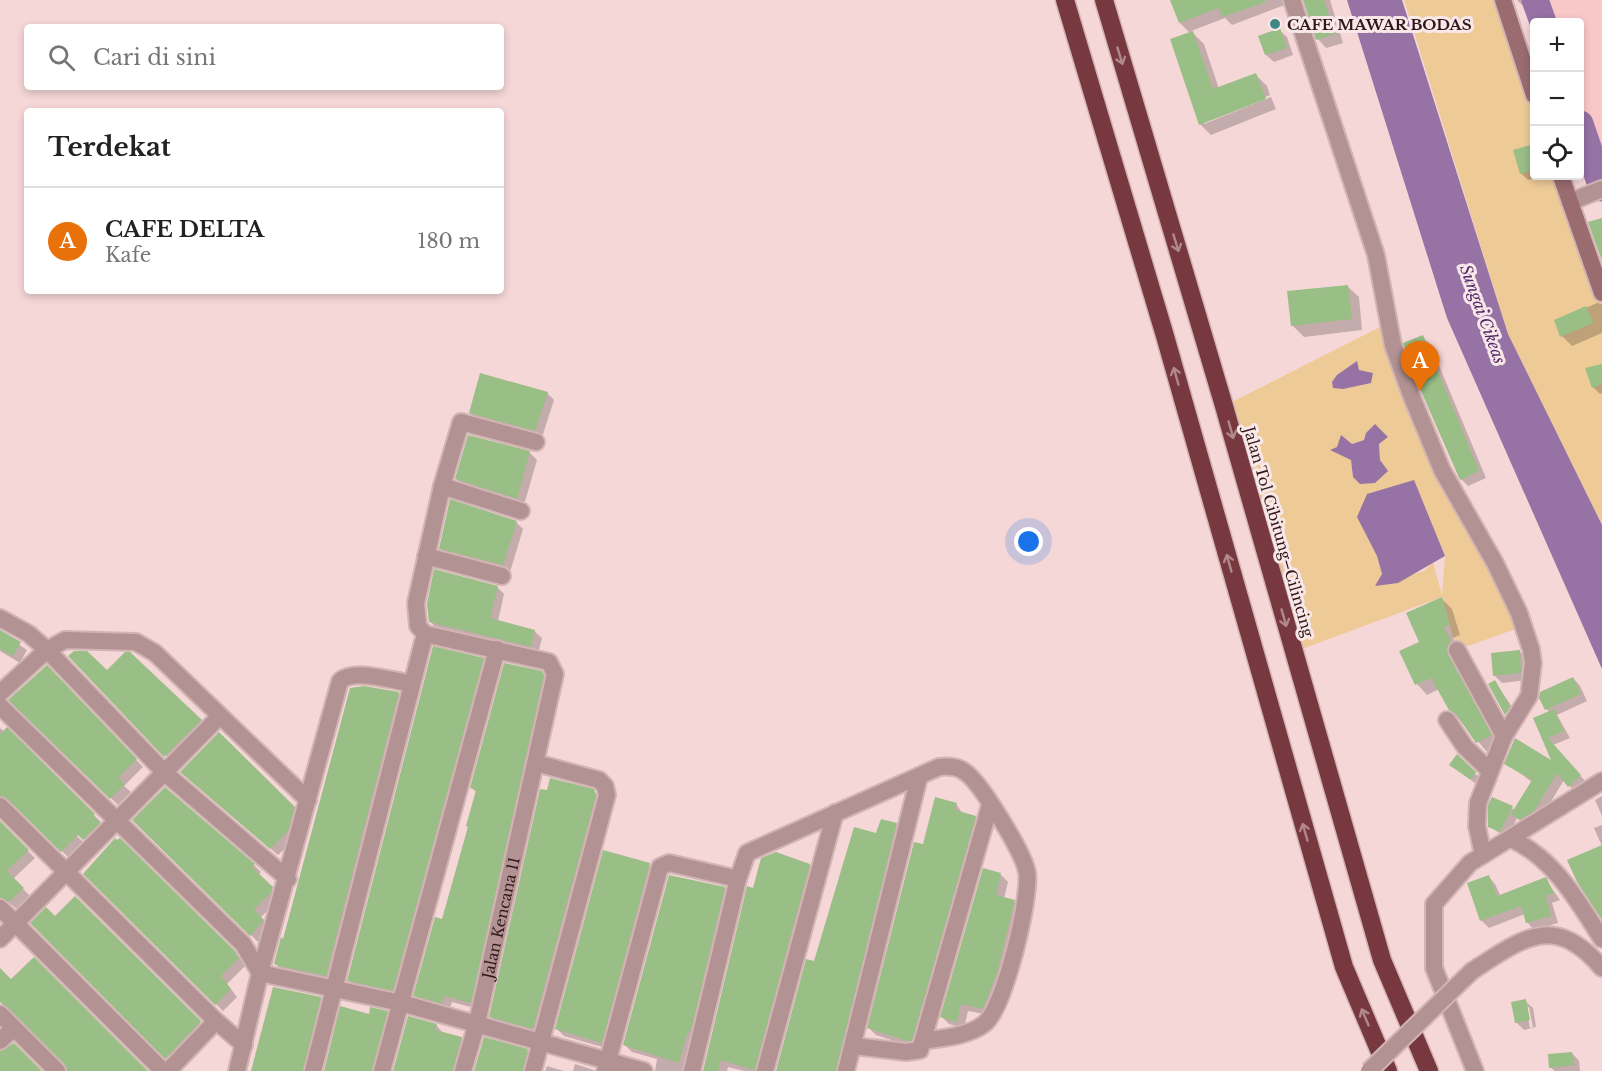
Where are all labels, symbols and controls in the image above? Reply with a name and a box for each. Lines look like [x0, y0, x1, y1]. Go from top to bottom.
place label: CAFE MAWAR BODAS [1287, 15, 1472, 34]
marker: CAFE MAWAR BODAS [1268, 17, 1282, 31]
map controls [1530, 18, 1584, 180]
button: + [1530, 18, 1584, 72]
search box [24, 24, 504, 90]
icon: search [45, 41, 78, 74]
text: Cari di sini [93, 44, 216, 71]
one-way arrow [1115, 46, 1126, 65]
button: − [1530, 72, 1584, 126]
button: locate [1530, 126, 1584, 180]
text: Terdekat [48, 131, 171, 163]
text: CAFE DELTA [105, 216, 264, 243]
text: A [59, 229, 76, 253]
text: 180 m [417, 229, 480, 253]
one-way arrow [1171, 233, 1182, 252]
text: Kafe [105, 243, 151, 267]
water label: Sungai Cikeas [1456, 262, 1510, 366]
pin: A [1400, 342, 1440, 391]
one-way arrow [1170, 367, 1181, 386]
one-way arrow [1226, 420, 1237, 439]
street label: Jalan Tol Cibitung–Cilincing [1239, 423, 1319, 641]
your location [1014, 527, 1043, 556]
one-way arrow [1223, 554, 1235, 573]
one-way arrow [1279, 608, 1291, 627]
one-way arrow [1299, 823, 1310, 842]
street label: Jalan Kencana 11 [477, 855, 523, 982]
one-way arrow [1359, 1008, 1370, 1027]

